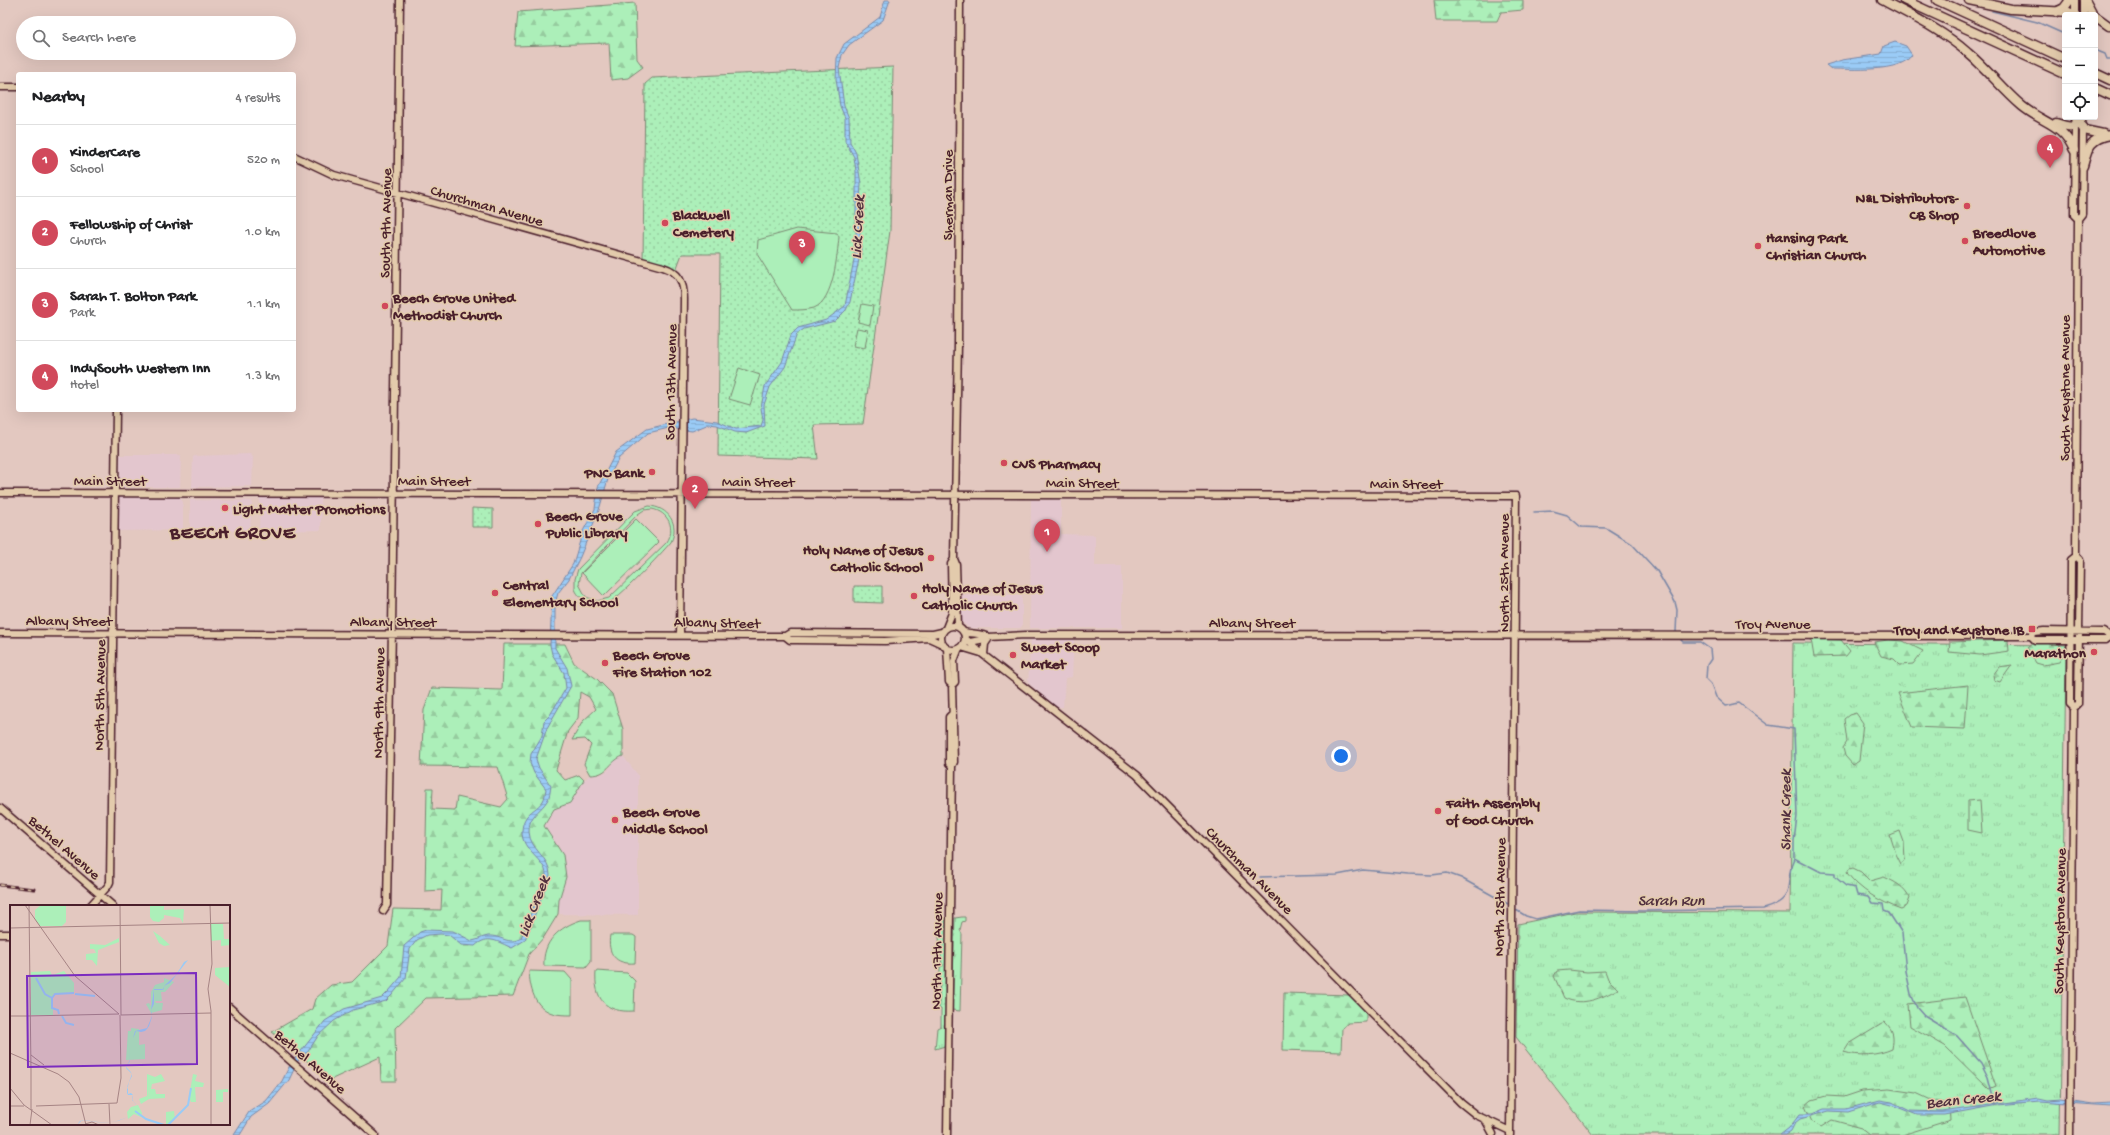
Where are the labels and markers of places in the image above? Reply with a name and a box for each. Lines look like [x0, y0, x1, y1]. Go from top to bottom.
pin: 4 [2037, 135, 2063, 168]
place label: N&L Distributors- CB Shop [1856, 190, 1960, 225]
marker: N&L Distributors- CB Shop [1962, 201, 1972, 211]
place label: Blackwell Cemetery [672, 207, 734, 242]
marker: Blackwell Cemetery [660, 218, 670, 228]
place label: Breedlove Automotive [1972, 225, 2046, 260]
place label: Hansing Park Christian Church [1765, 230, 1866, 265]
pin: 3 [789, 231, 815, 264]
marker: Breedlove Automotive [1960, 236, 1970, 246]
marker: Hansing Park Christian Church [1753, 241, 1763, 251]
place label: Beech Grove United Methodist Church [392, 290, 517, 325]
marker: Beech Grove United Methodist Church [380, 301, 390, 311]
place label: CVS Pharmacy [1011, 456, 1101, 474]
marker: CVS Pharmacy [999, 458, 1009, 468]
place label: PNC Bank [583, 465, 646, 483]
marker: PNC Bank [647, 467, 657, 477]
pin: 2 [682, 476, 708, 509]
place label: Light Matter Promotions [233, 501, 387, 519]
marker: Light Matter Promotions [220, 503, 230, 513]
place label: Beech Grove Public Library [545, 508, 628, 543]
marker: Beech Grove Public Library [533, 519, 543, 529]
pin: 1 [1034, 519, 1060, 552]
place label: Holy Name of Jesus Catholic School [803, 542, 924, 577]
marker: Holy Name of Jesus Catholic School [926, 553, 936, 563]
place label: Central Elementary School [502, 577, 619, 612]
place label: Holy Name of Jesus Catholic Church [921, 580, 1044, 615]
marker: Central Elementary School [490, 588, 500, 598]
marker: Holy Name of Jesus Catholic Church [909, 591, 919, 601]
place label: Troy and Keystone IB [1893, 622, 2025, 640]
marker: Troy and Keystone IB [2027, 624, 2037, 634]
place label: Sweet Scoop Market [1021, 639, 1100, 674]
place label: Marathon [2025, 645, 2087, 663]
place label: Beech Grove Fire Station 102 [612, 647, 712, 682]
marker: Marathon [2089, 647, 2099, 657]
marker: Sweet Scoop Market [1008, 650, 1018, 660]
marker: Beech Grove Fire Station 102 [600, 658, 610, 668]
place label: Faith Assembly of God Church [1445, 795, 1540, 830]
place label: Beech Grove Middle School [622, 804, 709, 839]
marker: Faith Assembly of God Church [1433, 806, 1443, 816]
marker: Beech Grove Middle School [610, 815, 620, 825]

